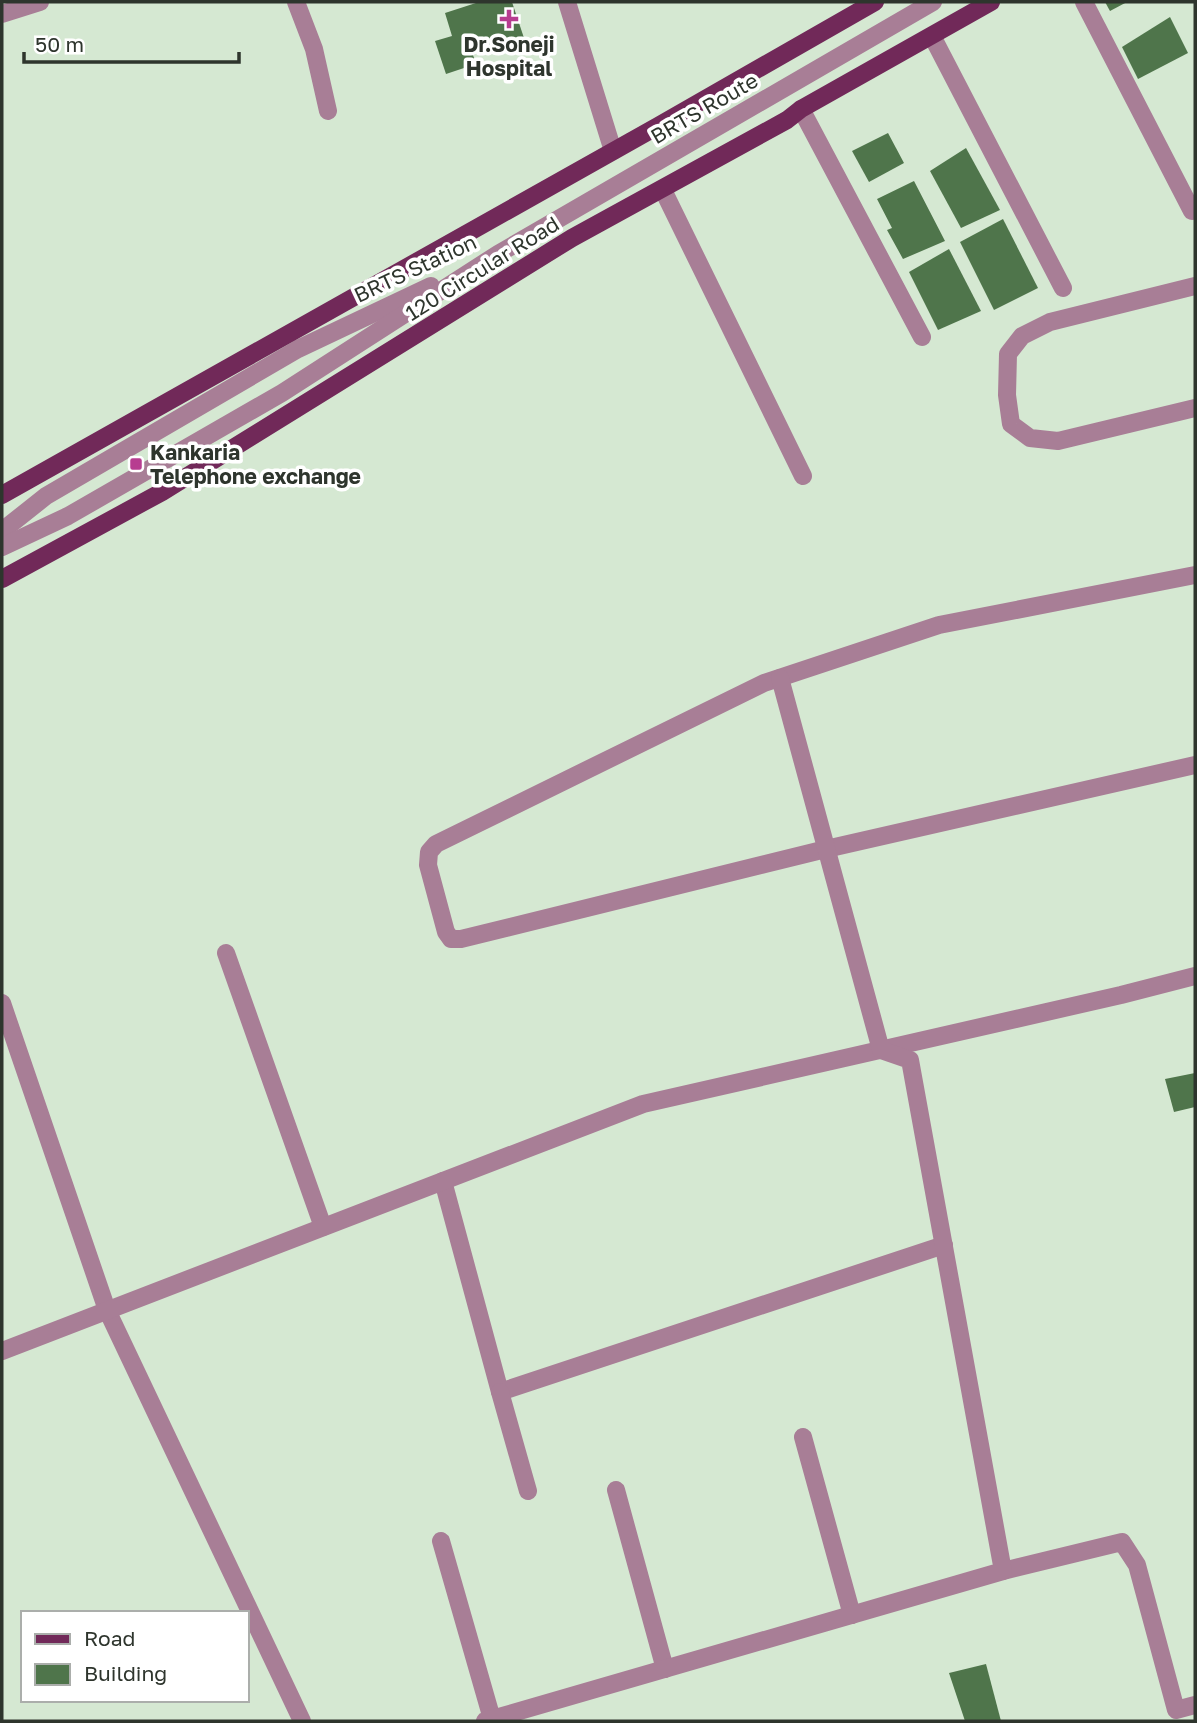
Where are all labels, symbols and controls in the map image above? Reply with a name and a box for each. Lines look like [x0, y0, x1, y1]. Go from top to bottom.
marker: Dr.Soneji Hospital [499, 9, 519, 29]
scale bar [24, 21, 240, 65]
text: 50 m [35, 31, 84, 57]
place label: Dr.Soneji Hospital [464, 31, 554, 81]
street label: BRTS Route [646, 67, 762, 149]
street label: 120 Circular Road [400, 210, 564, 326]
street label: BRTS Station [350, 228, 480, 308]
place label: Kankaria Telephone exchange [150, 439, 361, 489]
marker: Kankaria Telephone exchange [128, 456, 144, 472]
legend [21, 1611, 248, 1702]
text: Road [84, 1625, 135, 1651]
text: Building [84, 1660, 167, 1686]

